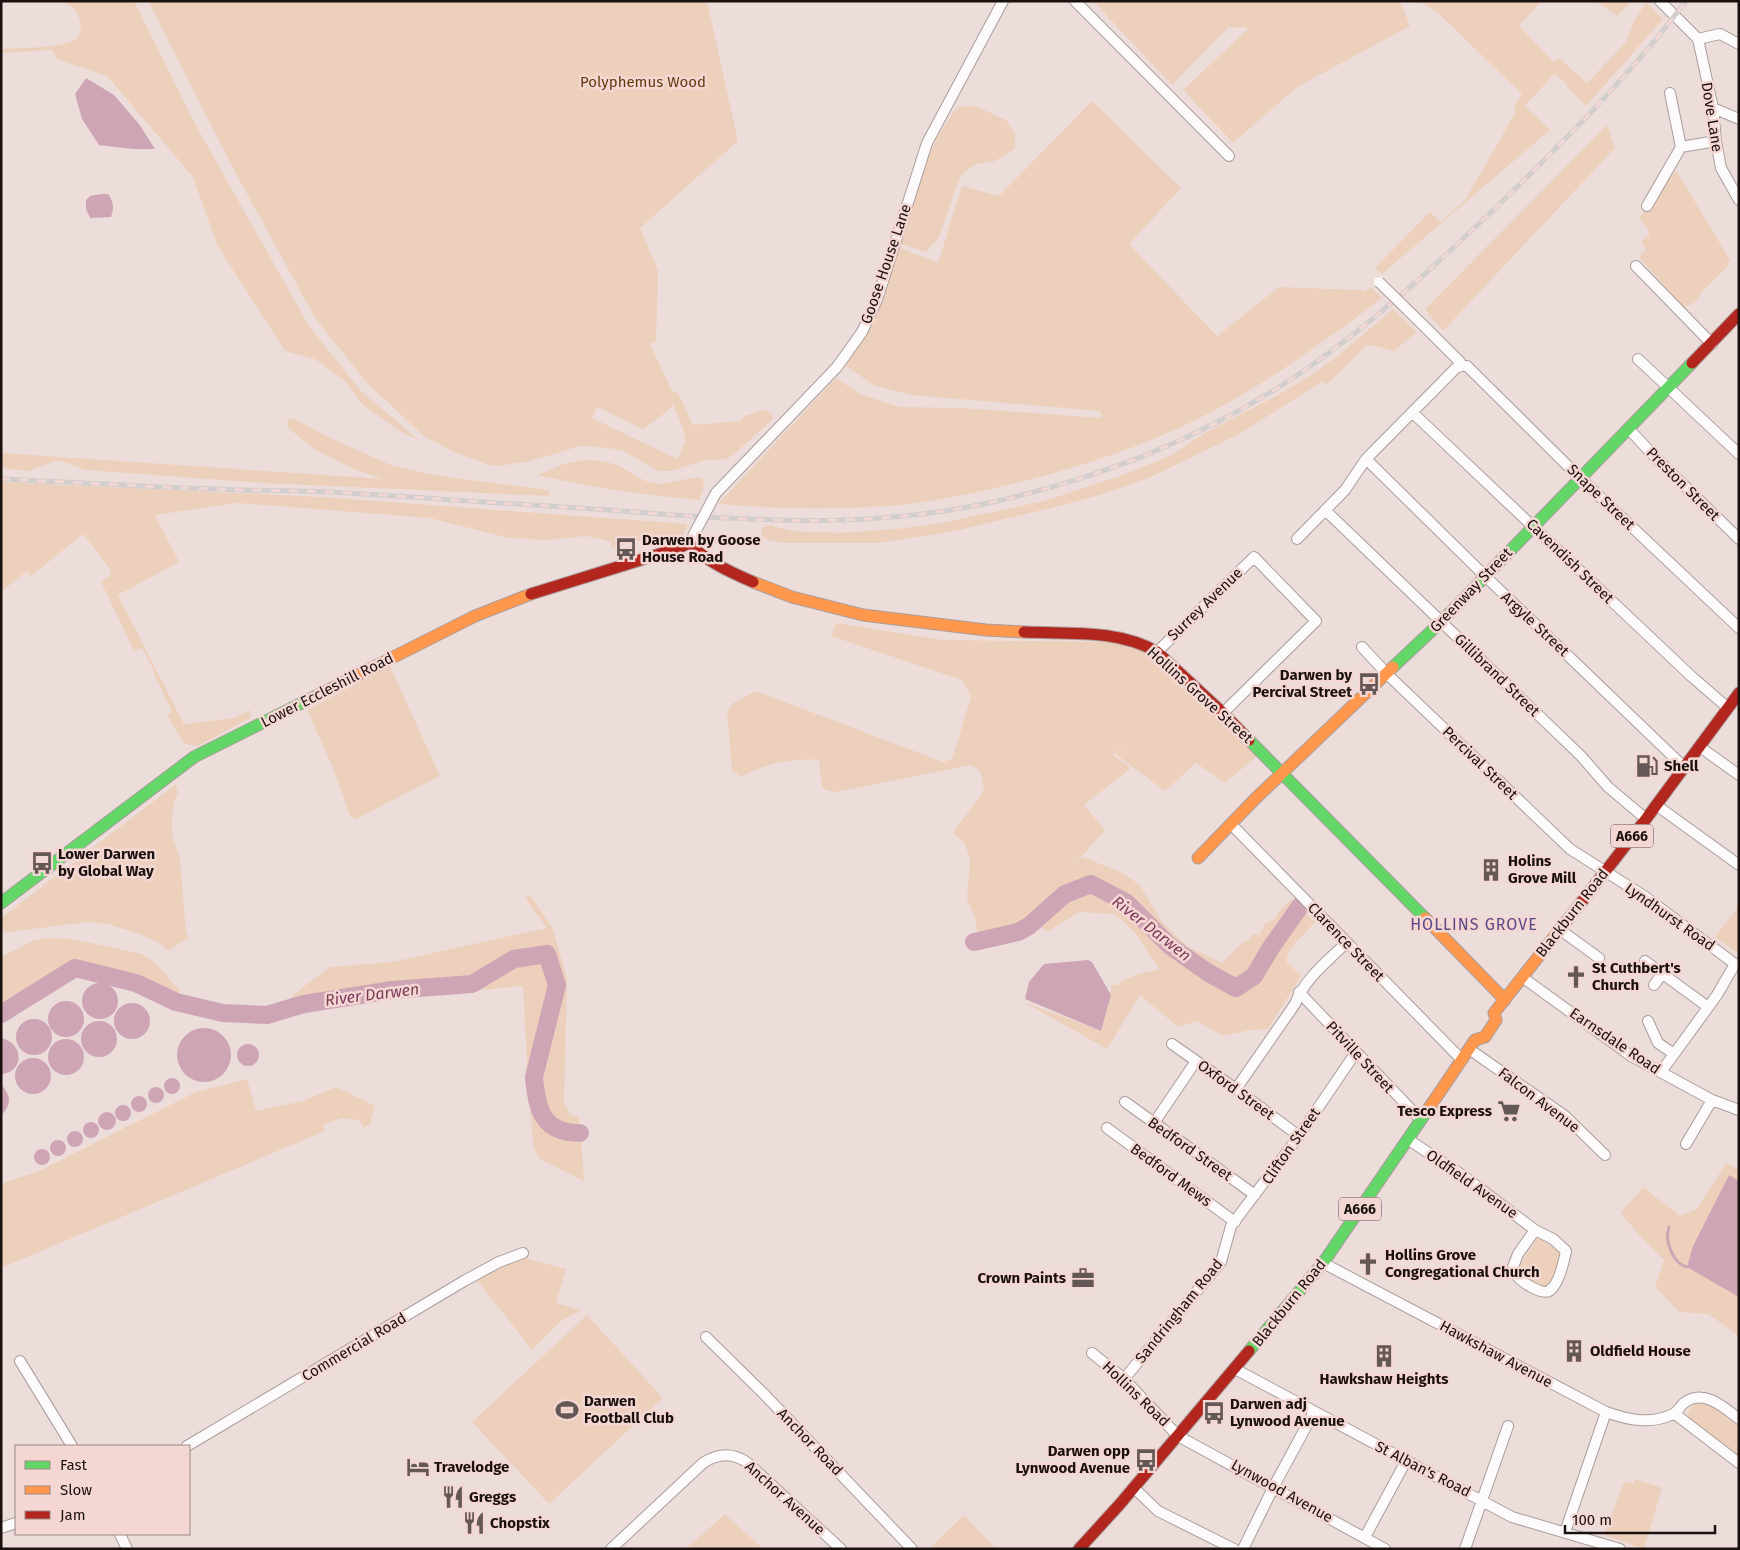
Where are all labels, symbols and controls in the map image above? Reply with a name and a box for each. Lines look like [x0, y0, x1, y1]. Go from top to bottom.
park label: Polyphemus Wood [580, 73, 706, 91]
street label: Dove Lane [1698, 81, 1726, 153]
street label: Goose House Lane [857, 202, 915, 326]
street label: Preston Street [1643, 444, 1724, 525]
street label: Snape Street [1563, 460, 1639, 534]
street label: Cavendish Street [1523, 515, 1618, 608]
place label: Darwen by Goose House Road [642, 531, 760, 566]
bus stop icon: Darwen by Goose House Road [613, 536, 639, 562]
street label: Greenway Street [1426, 544, 1516, 636]
street label: Surrey Avenue [1164, 564, 1246, 644]
street label: Argyle Street [1497, 588, 1573, 660]
street label: Gillibrand Street [1451, 630, 1544, 721]
street label: Hollins Grove Street [1144, 643, 1257, 747]
street label: Lower Eccleshill Road [258, 649, 396, 731]
place label: Darwen by Percival Street [1252, 666, 1352, 701]
bus stop icon: Darwen by Percival Street [1356, 671, 1382, 697]
street label: Percival Street [1439, 723, 1522, 804]
fuel station icon: Shell [1634, 753, 1660, 779]
place label: Shell [1664, 757, 1699, 775]
road number: A666 [1611, 824, 1653, 848]
place label: Lower Darwen by Global Way [58, 845, 155, 880]
bus stop icon: Lower Darwen by Global Way [29, 850, 55, 876]
place label: Holins Grove Mill [1508, 852, 1577, 887]
building icon: Holins Grove Mill [1478, 857, 1504, 883]
street label: Blackburn Road [1532, 865, 1612, 961]
street label: Lyndhurst Road [1622, 879, 1718, 955]
water label: River Darwen [1109, 892, 1195, 965]
street label: Clarence Street [1304, 899, 1389, 986]
district label: HOLLINS GROVE [1410, 915, 1538, 934]
place label: St Cuthbert's Church [1592, 959, 1681, 994]
church icon: St Cuthbert's Church [1563, 964, 1589, 990]
water label: River Darwen [324, 979, 420, 1010]
street label: Earnsdale Road [1566, 1004, 1664, 1078]
street label: Pitville Street [1322, 1017, 1398, 1097]
street label: Oxford Street [1194, 1056, 1278, 1124]
street label: Falcon Avenue [1495, 1064, 1583, 1136]
supermarket icon: Tesco Express [1496, 1098, 1522, 1124]
place label: Tesco Express [1397, 1102, 1492, 1120]
street label: Clifton Street [1258, 1104, 1324, 1188]
street label: Bedford Street [1144, 1113, 1236, 1185]
street label: Bedford Mews [1127, 1140, 1215, 1210]
street label: Oldfield Avenue [1423, 1146, 1521, 1222]
road number: A666 [1339, 1198, 1381, 1220]
place label: Hollins Grove Congregational Church [1385, 1246, 1540, 1281]
church icon: Hollins Grove Congregational Church [1355, 1251, 1381, 1277]
street label: Sandringham Road [1131, 1255, 1227, 1367]
street label: Blackburn Road [1248, 1256, 1330, 1350]
office icon: Crown Paints [1070, 1265, 1096, 1291]
place label: Crown Paints [977, 1269, 1066, 1287]
street label: Commercial Road [299, 1309, 409, 1385]
street label: Hawkshaw Avenue [1437, 1317, 1555, 1391]
building icon: Oldfield House [1561, 1338, 1587, 1364]
place label: Oldfield House [1590, 1342, 1691, 1360]
building icon: Hawkshaw Heights [1371, 1343, 1397, 1369]
street label: Hollins Road [1099, 1358, 1173, 1430]
place label: Hawkshaw Heights [1320, 1370, 1448, 1388]
place label: Darwen Football Club [584, 1392, 674, 1427]
place label: Darwen adj Lynwood Avenue [1230, 1395, 1345, 1430]
sports icon: Darwen Football Club [554, 1397, 580, 1423]
bus stop icon: Darwen adj Lynwood Avenue [1201, 1400, 1227, 1426]
street label: Anchor Road [773, 1405, 847, 1479]
street label: St Alban's Road [1372, 1437, 1474, 1501]
place label: Darwen opp Lynwood Avenue [1015, 1442, 1130, 1477]
legend [15, 1445, 190, 1535]
bus stop icon: Darwen opp Lynwood Avenue [1133, 1447, 1159, 1473]
hotel icon: Travelodge [405, 1454, 431, 1480]
text: Fast [60, 1456, 87, 1474]
street label: Lynwood Avenue [1228, 1456, 1336, 1526]
street label: Anchor Avenue [741, 1457, 829, 1539]
place label: Travelodge [434, 1458, 509, 1476]
text: Slow [60, 1481, 92, 1499]
restaurant icon: Greggs [440, 1484, 466, 1510]
place label: Greggs [469, 1488, 516, 1506]
scale bar [1565, 1502, 1715, 1534]
text: Jam [60, 1506, 86, 1524]
restaurant icon: Chopstix [461, 1510, 487, 1536]
text: 100 m [1572, 1511, 1612, 1529]
place label: Chopstix [490, 1514, 550, 1532]

